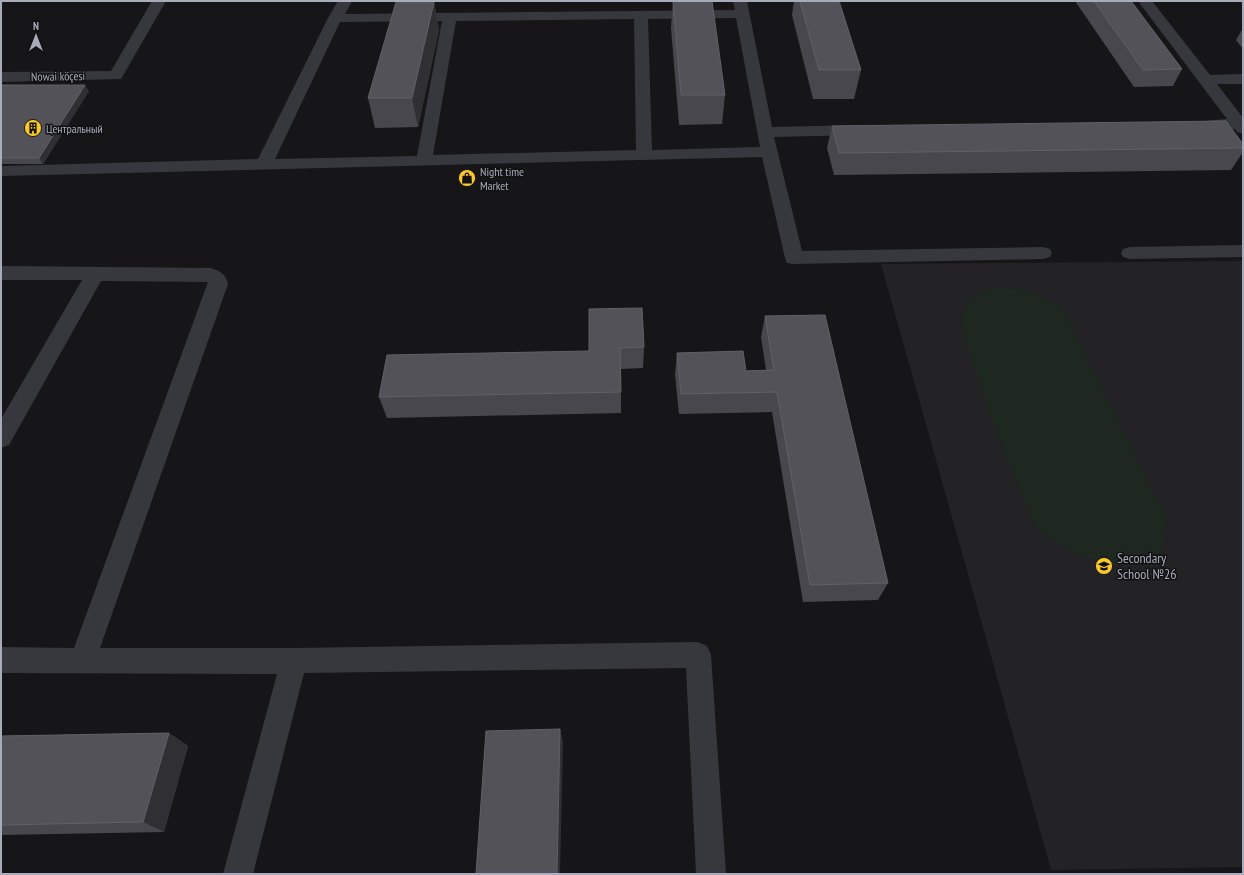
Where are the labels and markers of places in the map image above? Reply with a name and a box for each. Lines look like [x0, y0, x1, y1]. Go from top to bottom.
building icon: Центральный [23, 118, 43, 138]
place label: Центральный [46, 121, 103, 136]
place label: Night time Market [480, 164, 524, 193]
shop icon: Night time Market [457, 168, 477, 188]
place label: Secondary School №26 [1117, 549, 1177, 583]
school or university icon: Secondary School №26 [1094, 556, 1114, 576]

